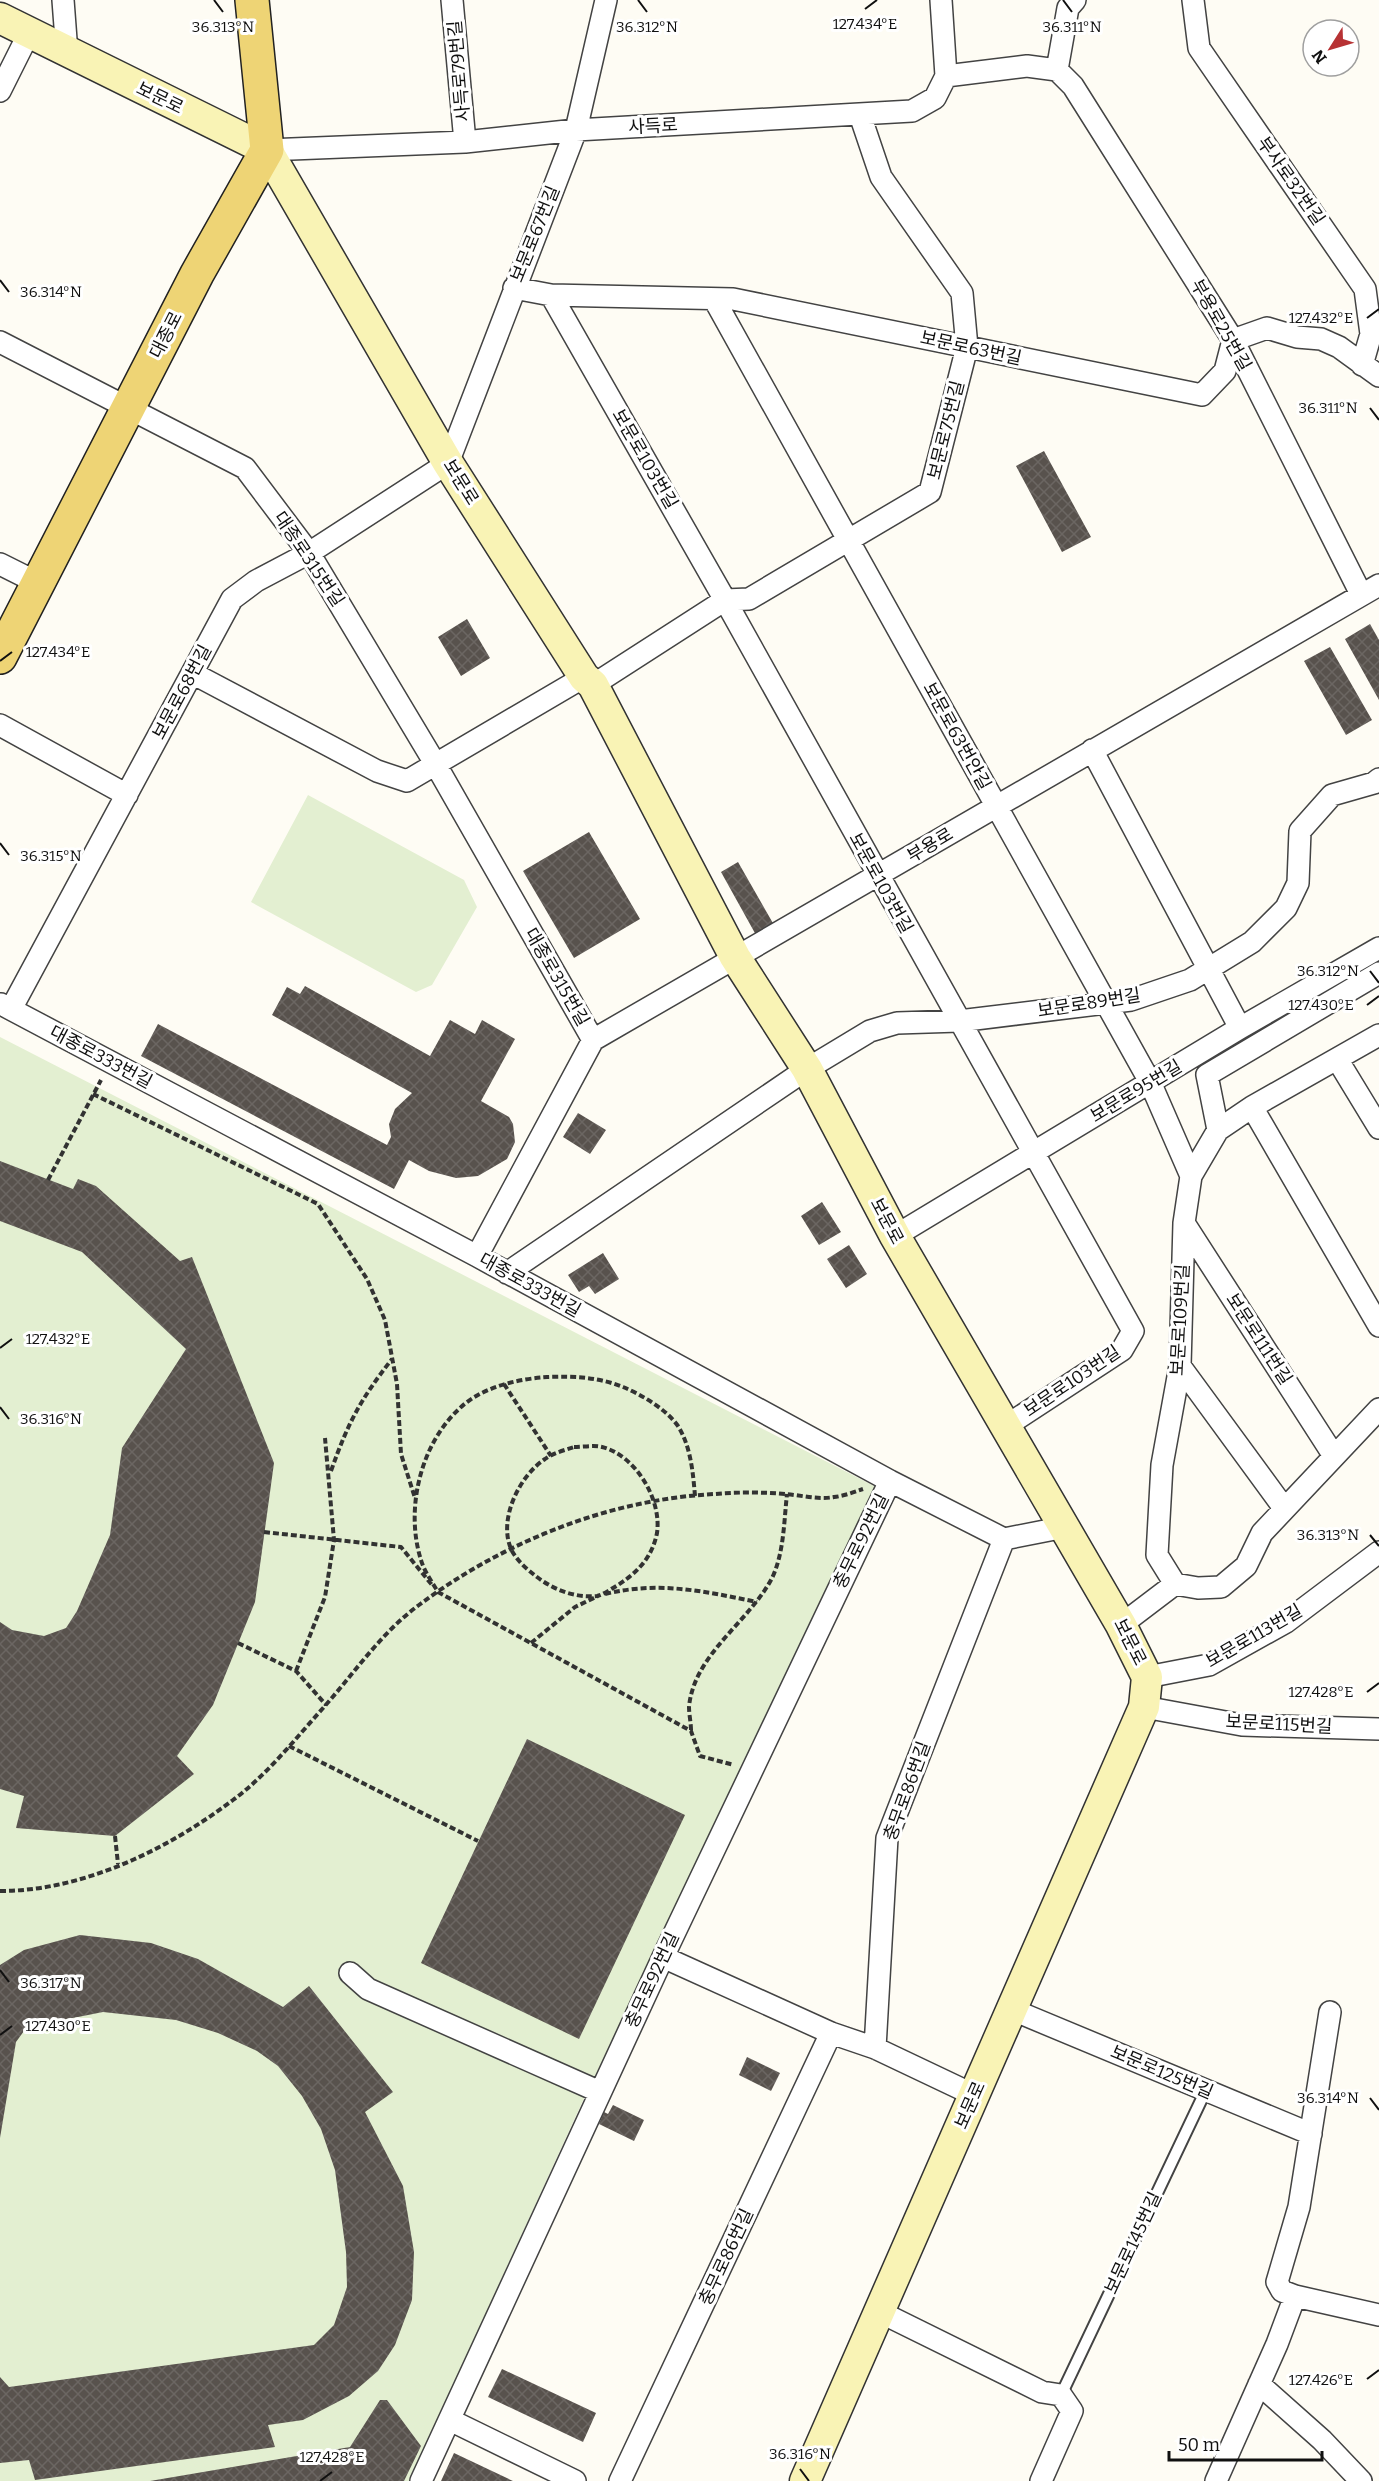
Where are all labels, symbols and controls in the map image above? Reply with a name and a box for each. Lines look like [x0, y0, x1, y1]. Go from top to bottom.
text: 127.434°E [833, 15, 897, 33]
text: 36.313°N [192, 18, 254, 36]
text: 36.312°N [616, 18, 678, 36]
text: 36.311°N [1042, 18, 1102, 36]
north arrow [1301, 18, 1361, 78]
street label: 사득로79번길 [444, 19, 474, 123]
text: N [1308, 46, 1331, 67]
street label: 보문로 [133, 77, 187, 119]
street label: 사득로 [628, 114, 678, 138]
street label: 부사로32번길 [1252, 133, 1330, 229]
street label: 보문로67번길 [506, 183, 564, 285]
street label: 부용로25번길 [1186, 275, 1256, 375]
text: 36.314°N [20, 283, 82, 301]
street label: 대종로 [145, 308, 187, 362]
text: 127.432°E [1289, 309, 1353, 327]
street label: 보문로63번길 [918, 326, 1024, 370]
street label: 보문로75번길 [923, 378, 969, 482]
text: 36.311°N [1298, 399, 1358, 417]
street label: 보문로103번길 [607, 405, 683, 513]
street label: 보문로 [439, 455, 483, 509]
street label: 대종로315번길 [269, 507, 349, 611]
street label: 보문로68번길 [148, 641, 216, 743]
text: 127.434°E [26, 643, 90, 661]
street label: 보문로63번안길 [918, 678, 996, 794]
street label: 부용로 [903, 823, 957, 867]
street label: 보문로103번길 [844, 829, 918, 937]
text: 36.315°N [20, 847, 82, 865]
street label: 대종로315번길 [520, 924, 594, 1030]
text: 36.312°N [1297, 962, 1359, 980]
street label: 보문로89번길 [1036, 984, 1142, 1022]
text: 127.430°E [1288, 996, 1354, 1014]
street label: 대종로333번길 [46, 1021, 156, 1093]
street label: 보문로95번길 [1086, 1055, 1186, 1127]
street label: 보문로 [866, 1194, 908, 1248]
street label: 대종로333번길 [475, 1248, 585, 1322]
street label: 보문로109번길 [1166, 1263, 1194, 1377]
street label: 보문로111번길 [1221, 1289, 1297, 1389]
text: 127.432°E [26, 1330, 90, 1348]
street label: 보문로103번길 [1019, 1341, 1125, 1421]
text: 36.316°N [20, 1410, 82, 1428]
street label: 충무로92번길 [829, 1490, 893, 1592]
text: 36.313°N [1297, 1526, 1359, 1544]
street label: 보문로113번길 [1202, 1600, 1306, 1672]
street label: 보문로 [1109, 1615, 1151, 1669]
text: 127.428°E [1288, 1683, 1354, 1701]
street label: 보문로115번길 [1225, 1710, 1333, 1738]
street label: 충무로86번길 [879, 1738, 935, 1844]
street label: 충무로92번길 [620, 1929, 684, 2031]
text: 36.317°N [20, 1974, 82, 1992]
text: 127.430°E [25, 2017, 91, 2035]
street label: 보문로125번길 [1107, 2040, 1217, 2104]
street label: 보문로 [950, 2078, 990, 2132]
text: 36.314°N [1297, 2089, 1359, 2107]
street label: 보문로145번길 [1100, 2188, 1166, 2298]
street label: 충무로86번길 [694, 2205, 758, 2309]
text: 127.426°E [1289, 2371, 1353, 2389]
scale bar [1169, 2424, 1322, 2462]
text: 50 m [1178, 2434, 1220, 2456]
text: 36.316°N [769, 2445, 831, 2463]
text: 127.428°E [299, 2448, 365, 2466]

